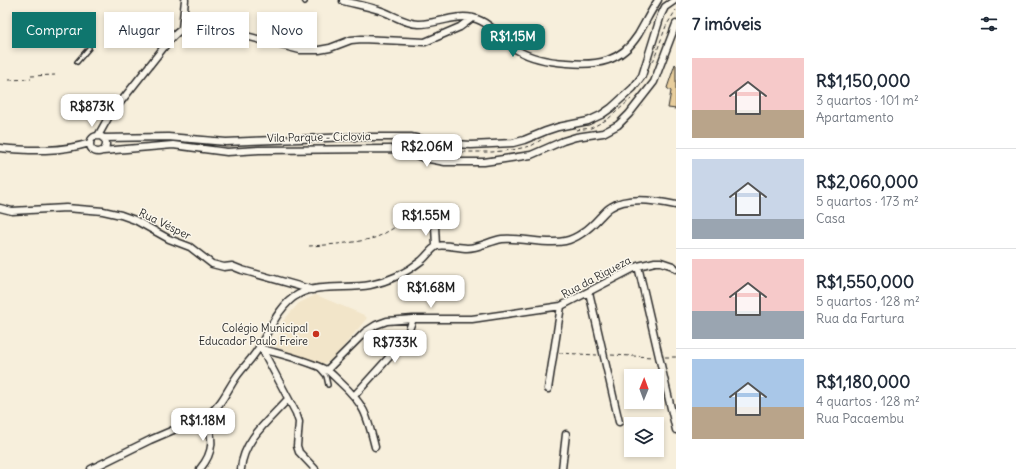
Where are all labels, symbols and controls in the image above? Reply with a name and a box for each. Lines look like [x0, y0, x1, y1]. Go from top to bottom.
chip: Comprar [12, 12, 96, 48]
chip: Alugar [104, 12, 174, 48]
chip: Filtros [182, 12, 249, 48]
chip: Novo [257, 12, 317, 48]
text: 7 imóveis [692, 13, 762, 35]
icon: filters [978, 13, 1000, 35]
pin: R$1.15M [476, 24, 550, 58]
text: R$1.15M [490, 28, 536, 45]
text: R$1,150,000 [816, 70, 910, 92]
icon: home [724, 74, 772, 122]
text: 3 quartos · 101 m² [816, 92, 919, 109]
pin: R$873K [59, 94, 125, 128]
text: R$873K [70, 98, 114, 115]
text: Apartamento [816, 109, 894, 126]
street label: Vila Parque - Ciclovia [267, 129, 371, 145]
pin: R$2.06M [390, 134, 464, 168]
text: R$2.06M [401, 138, 453, 155]
text: R$2,060,000 [816, 171, 918, 193]
icon: home [724, 175, 772, 223]
text: 5 quartos · 173 m² [816, 193, 919, 210]
pin: R$1.55M [389, 203, 463, 237]
street label: Rua Vésper [137, 205, 194, 243]
text: R$1.55M [402, 207, 450, 224]
text: Casa [816, 210, 845, 227]
street label: Rua da Riqueza [559, 253, 633, 301]
text: R$1,550,000 [816, 271, 914, 293]
pin: R$1.68M [394, 275, 468, 309]
icon: home [724, 275, 772, 323]
text: R$1.68M [407, 279, 455, 296]
text: 5 quartos · 128 m² [816, 293, 920, 310]
text: Rua da Fartura [816, 310, 904, 327]
place label: Colégio Municipal Educador Paulo Freire [199, 321, 308, 348]
marker: Colégio Municipal Educador Paulo Freire [311, 329, 321, 339]
pin: R$733K [362, 330, 428, 364]
text: R$733K [373, 334, 417, 351]
north arrow [624, 369, 664, 409]
map controls [624, 369, 664, 457]
text: R$1,180,000 [816, 371, 910, 393]
icon: home [724, 375, 772, 423]
text: 4 quartos · 128 m² [816, 393, 920, 410]
pin: R$1.18M [166, 408, 240, 442]
text: Rua Pacaembu [816, 410, 904, 427]
text: R$1.18M [180, 412, 226, 429]
button: layers [624, 417, 664, 457]

